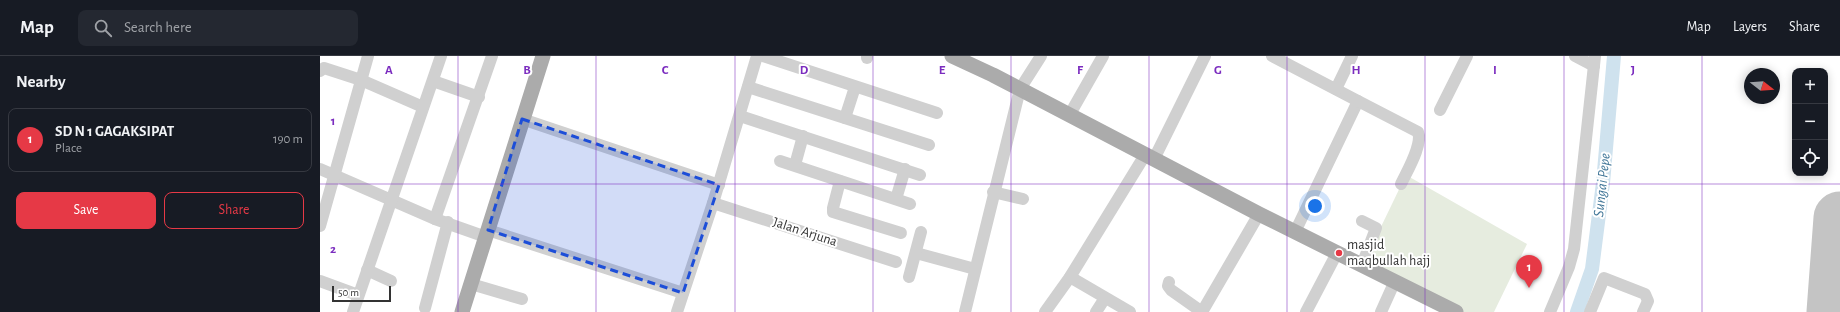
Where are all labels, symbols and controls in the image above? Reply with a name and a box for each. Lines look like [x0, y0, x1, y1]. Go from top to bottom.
search box [78, 10, 358, 46]
icon: search [92, 17, 114, 39]
text: Map [20, 18, 54, 37]
text: Search here [124, 20, 192, 35]
text: Map [1686, 20, 1711, 34]
text: Layers [1733, 20, 1767, 34]
text: Share [1789, 20, 1820, 34]
text: A [385, 64, 393, 77]
text: B [523, 64, 531, 77]
text: C [662, 64, 669, 77]
text: D [800, 64, 809, 77]
text: E [939, 64, 946, 77]
text: F [1077, 64, 1084, 77]
text: G [1214, 64, 1222, 77]
text: H [1351, 64, 1361, 77]
text: I [1493, 64, 1497, 77]
text: J [1631, 64, 1635, 77]
north arrow [1744, 68, 1780, 104]
map controls [1792, 68, 1828, 176]
button: + [1792, 68, 1828, 104]
text: Nearby [16, 73, 66, 90]
button: − [1792, 104, 1828, 140]
text: 1 [331, 115, 335, 128]
text: SD N 1 GAGAKSIPAT [55, 124, 174, 139]
text: 1 [28, 133, 32, 146]
text: 190 m [273, 133, 303, 146]
button: locate [1792, 140, 1828, 176]
text: Place [55, 142, 82, 155]
water label: Sungai Pepe [1591, 152, 1613, 218]
button: Save [16, 192, 156, 229]
button: Share [164, 192, 304, 229]
your location [1305, 196, 1325, 216]
street label: Jalan Arjuna [771, 215, 839, 249]
place label: masjid maqbullah hajj [1347, 238, 1430, 268]
text: 2 [330, 243, 336, 256]
marker: masjid maqbullah hajj [1334, 248, 1344, 258]
pin: 1 [1516, 255, 1542, 288]
scale bar [332, 284, 391, 303]
text: 50 m [338, 287, 359, 298]

